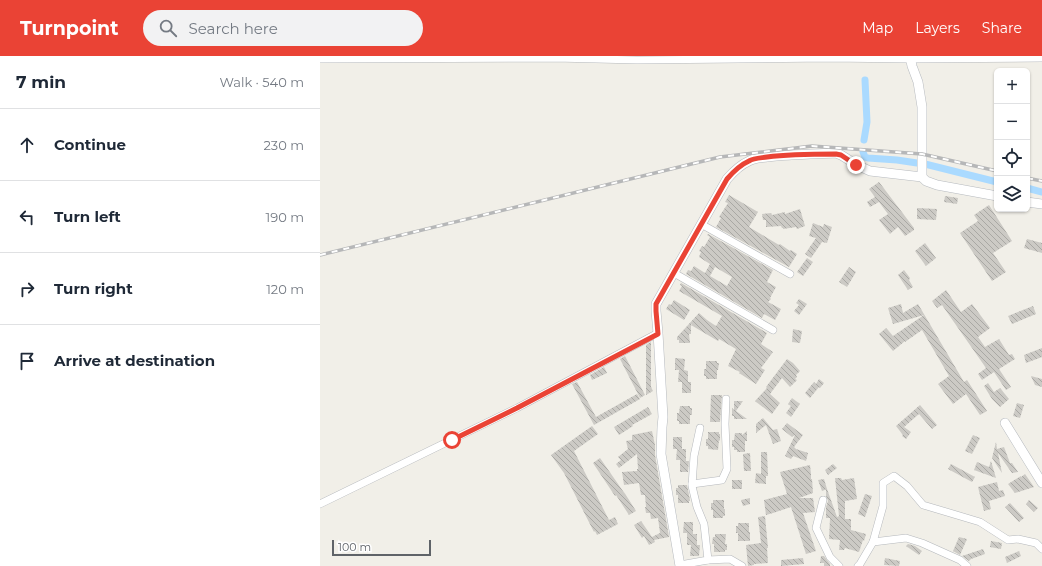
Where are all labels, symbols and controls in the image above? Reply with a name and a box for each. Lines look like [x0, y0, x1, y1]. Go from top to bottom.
search box [143, 10, 423, 46]
text: Turnpoint [20, 17, 119, 40]
icon: search [157, 17, 179, 39]
text: Search here [189, 19, 278, 38]
text: Map [862, 19, 893, 37]
text: Layers [915, 19, 960, 37]
text: Share [982, 19, 1022, 37]
map controls [994, 68, 1030, 212]
button: + [994, 68, 1030, 104]
text: 7 min [16, 72, 66, 92]
text: Walk · 540 m [219, 74, 304, 90]
button: − [994, 104, 1030, 140]
icon: ahead [16, 134, 38, 156]
text: Continue [54, 135, 126, 154]
text: 230 m [263, 137, 304, 153]
button: locate [994, 140, 1030, 176]
route end [847, 156, 865, 174]
button: layers [994, 176, 1030, 212]
icon: left [16, 206, 38, 228]
text: Turn left [54, 207, 121, 226]
text: 190 m [266, 209, 304, 225]
icon: right [16, 278, 38, 300]
text: Turn right [54, 279, 133, 298]
text: 120 m [266, 281, 304, 297]
icon: arrive [16, 350, 38, 372]
text: Arrive at destination [54, 351, 215, 370]
route start [443, 431, 461, 449]
scale bar [332, 538, 431, 557]
text: 100 m [338, 540, 371, 554]

